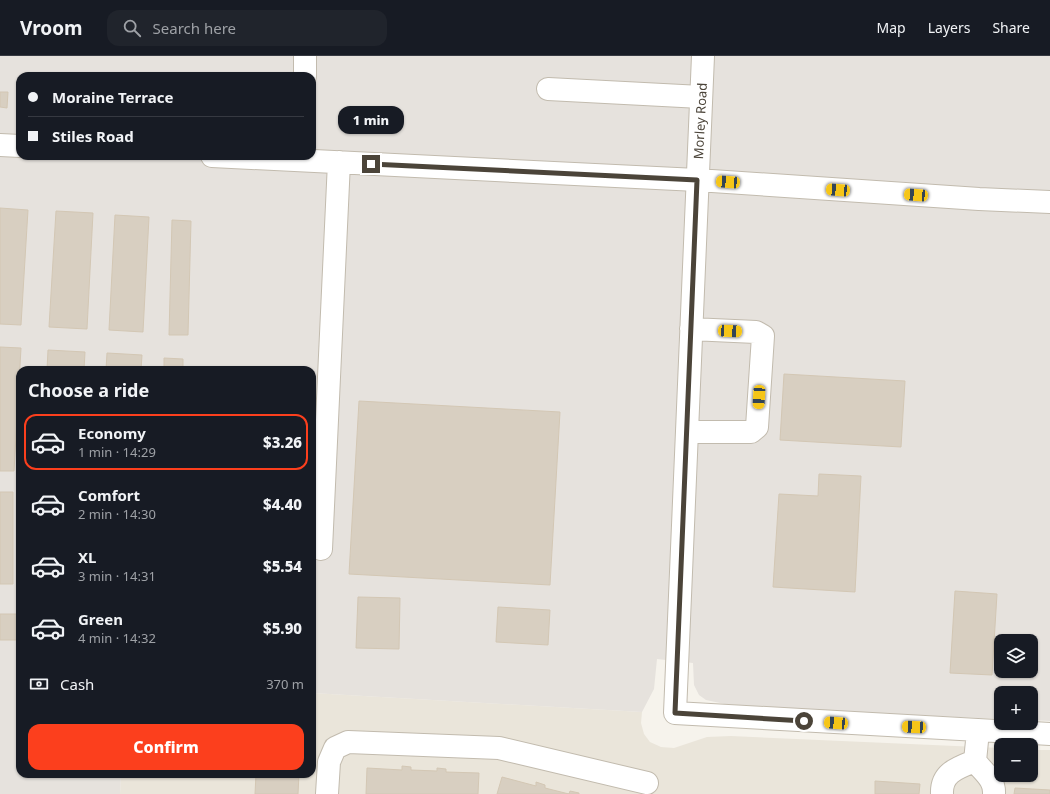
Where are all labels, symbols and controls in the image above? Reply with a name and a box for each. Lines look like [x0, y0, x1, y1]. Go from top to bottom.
search box [107, 10, 387, 46]
text: Vroom [20, 15, 83, 41]
icon: search [121, 17, 143, 39]
text: Search here [153, 18, 236, 38]
text: Map [877, 18, 906, 37]
text: Layers [928, 18, 970, 37]
text: Share [992, 18, 1030, 37]
street label: Morley Road [689, 82, 711, 160]
text: Moraine Terrace [52, 87, 173, 107]
callout: 1 min [338, 106, 404, 134]
text: 1 min [353, 111, 389, 129]
text: Stiles Road [52, 126, 134, 146]
route end [362, 155, 380, 173]
car [716, 175, 740, 189]
car [826, 183, 850, 197]
car [904, 188, 928, 202]
car [718, 324, 742, 338]
text: Choose a ride [28, 378, 149, 402]
car [752, 385, 766, 409]
text: Economy [78, 423, 146, 443]
icon: car [30, 424, 66, 460]
text: $3.26 [263, 432, 302, 452]
text: 1 min · 14:29 [78, 443, 156, 461]
text: Comfort [78, 485, 140, 505]
icon: car [30, 486, 66, 522]
text: $4.40 [263, 494, 302, 514]
text: 2 min · 14:30 [78, 505, 156, 523]
text: XL [78, 547, 96, 567]
icon: car [30, 548, 66, 584]
text: $5.54 [263, 556, 302, 576]
text: 3 min · 14:31 [78, 567, 156, 585]
text: Green [78, 609, 123, 629]
icon: car [30, 610, 66, 646]
text: $5.90 [263, 618, 302, 638]
text: 4 min · 14:32 [78, 629, 156, 647]
map controls [994, 634, 1038, 782]
button: layers [994, 634, 1038, 678]
icon: cash [28, 673, 50, 695]
text: Cash [60, 674, 94, 694]
text: 370 m [266, 675, 304, 693]
button: + [994, 686, 1038, 730]
route start [795, 712, 813, 730]
car [824, 716, 848, 730]
car [902, 720, 926, 734]
button: Confirm [28, 724, 304, 770]
button: − [994, 738, 1038, 782]

